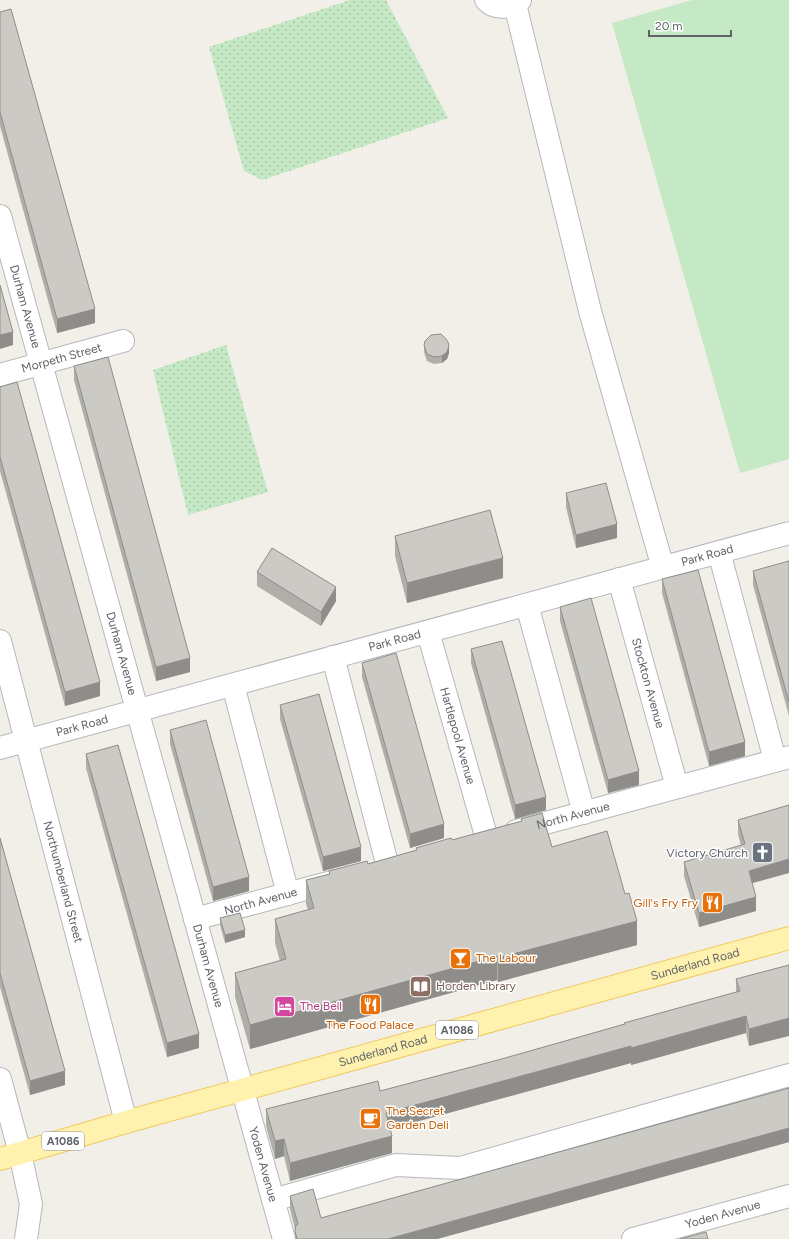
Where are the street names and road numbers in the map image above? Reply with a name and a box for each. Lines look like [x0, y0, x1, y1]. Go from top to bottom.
street label: Durham Avenue [7, 263, 43, 350]
street label: Morpeth Street [20, 340, 104, 376]
street label: Park Road [680, 542, 735, 569]
street label: Durham Avenue [103, 610, 140, 697]
street label: Park Road [367, 627, 422, 654]
street label: Stockton Avenue [629, 636, 667, 730]
street label: Hartlepool Avenue [437, 686, 478, 786]
street label: Park Road [54, 712, 110, 739]
street label: North Avenue [535, 799, 611, 832]
street label: Northumberland Street [40, 819, 86, 945]
street label: North Avenue [223, 884, 299, 918]
street label: Durham Avenue [190, 923, 226, 1009]
street label: Sunderland Road [649, 945, 741, 983]
road number: A1086 [436, 1021, 478, 1039]
street label: Sunderland Road [337, 1032, 429, 1070]
street label: Yoden Avenue [246, 1125, 280, 1204]
road number: A1086 [42, 1132, 84, 1150]
street label: Yoden Avenue [683, 1197, 762, 1231]

